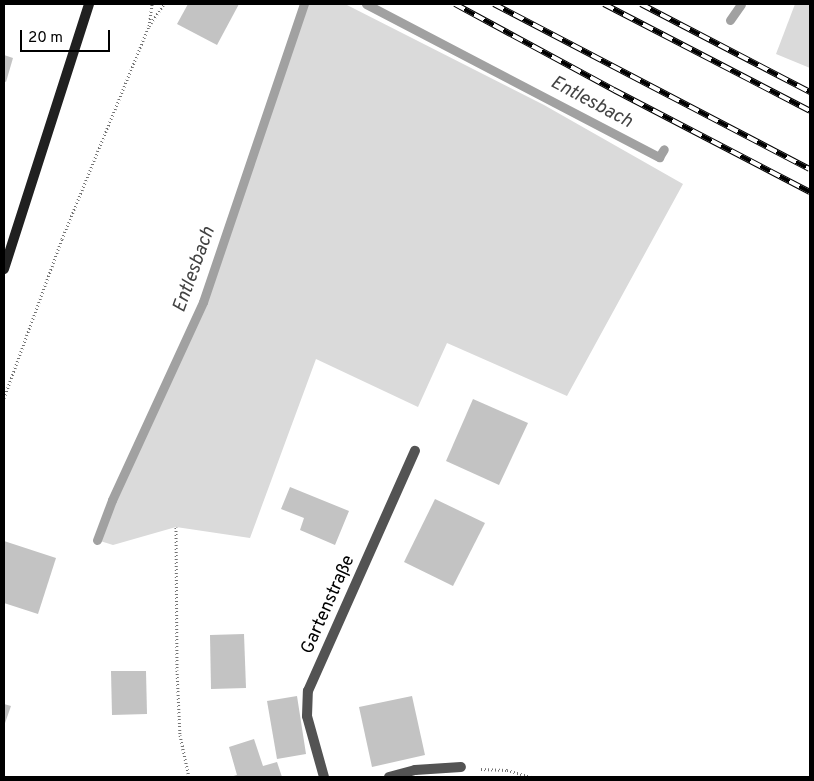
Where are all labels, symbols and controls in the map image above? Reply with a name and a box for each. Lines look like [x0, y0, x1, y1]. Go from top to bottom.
scale bar [22, 20, 112, 52]
text: 20 m [28, 29, 63, 48]
water label: Entlesbach [546, 72, 636, 134]
water label: Entlesbach [169, 224, 221, 316]
street label: Gartenstraße [298, 552, 360, 658]

